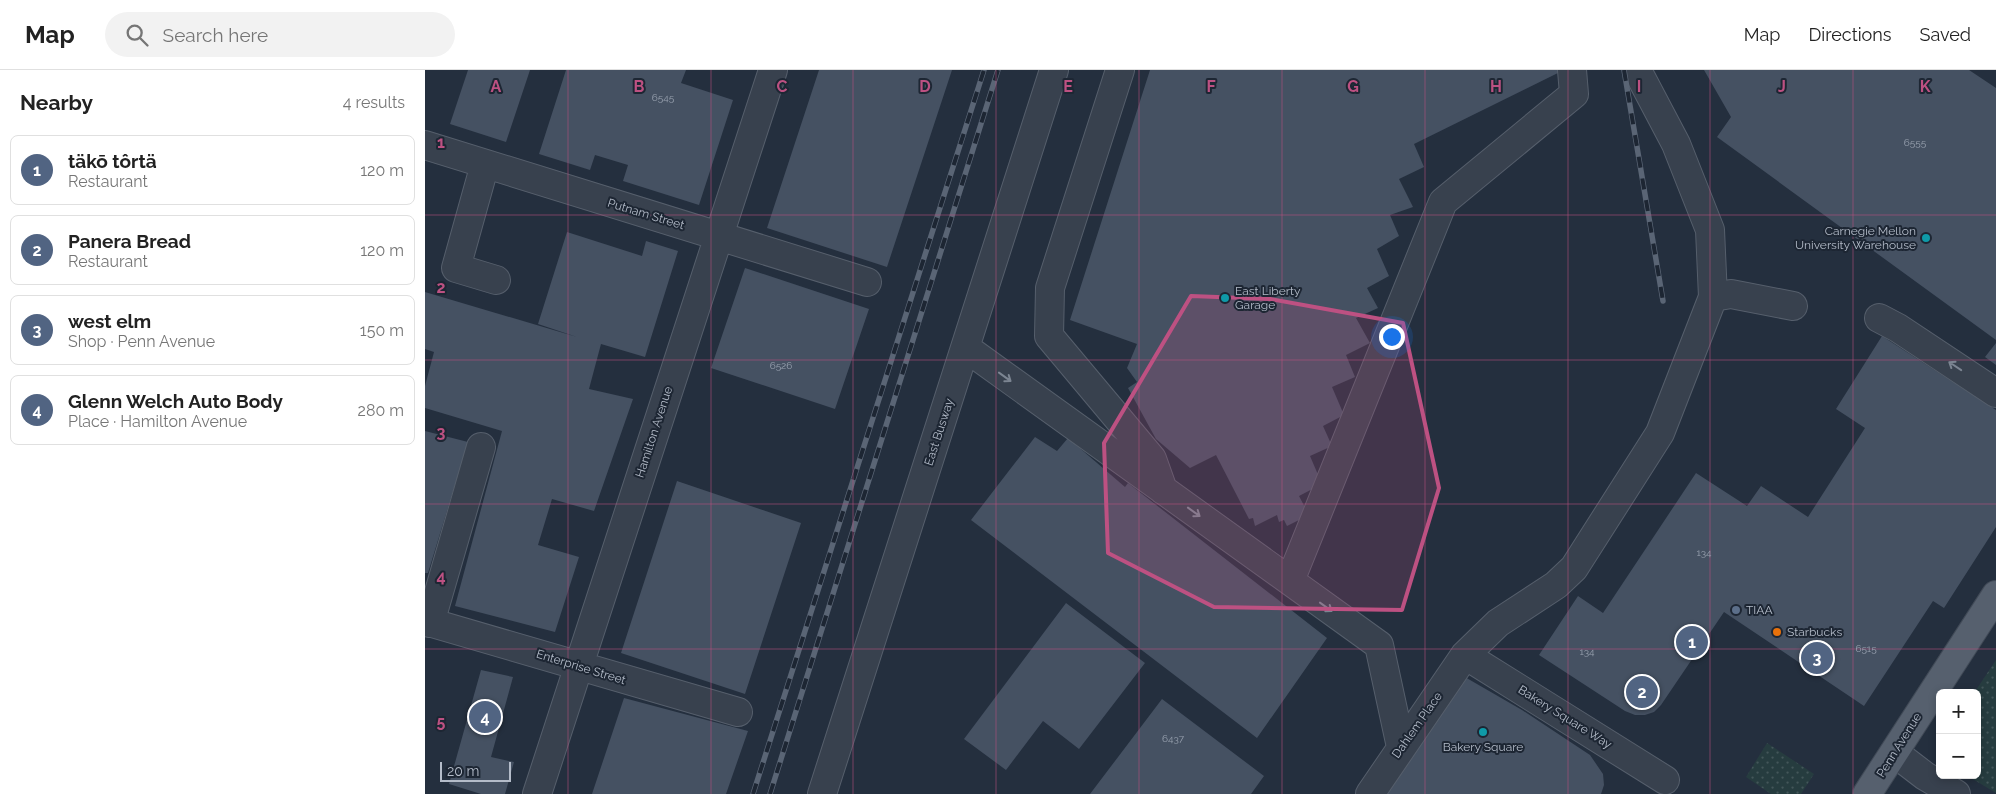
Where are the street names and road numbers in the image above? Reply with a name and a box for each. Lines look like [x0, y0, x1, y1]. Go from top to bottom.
street label: Putnam Street [606, 196, 686, 232]
street label: Hamilton Avenue [633, 385, 675, 479]
street label: East Busway [922, 396, 957, 467]
street label: Enterprise Street [535, 647, 627, 687]
street label: Bakery Square Way [1516, 682, 1615, 752]
street label: Dahlem Place [1389, 689, 1445, 761]
street label: Penn Avenue [1874, 710, 1924, 780]

